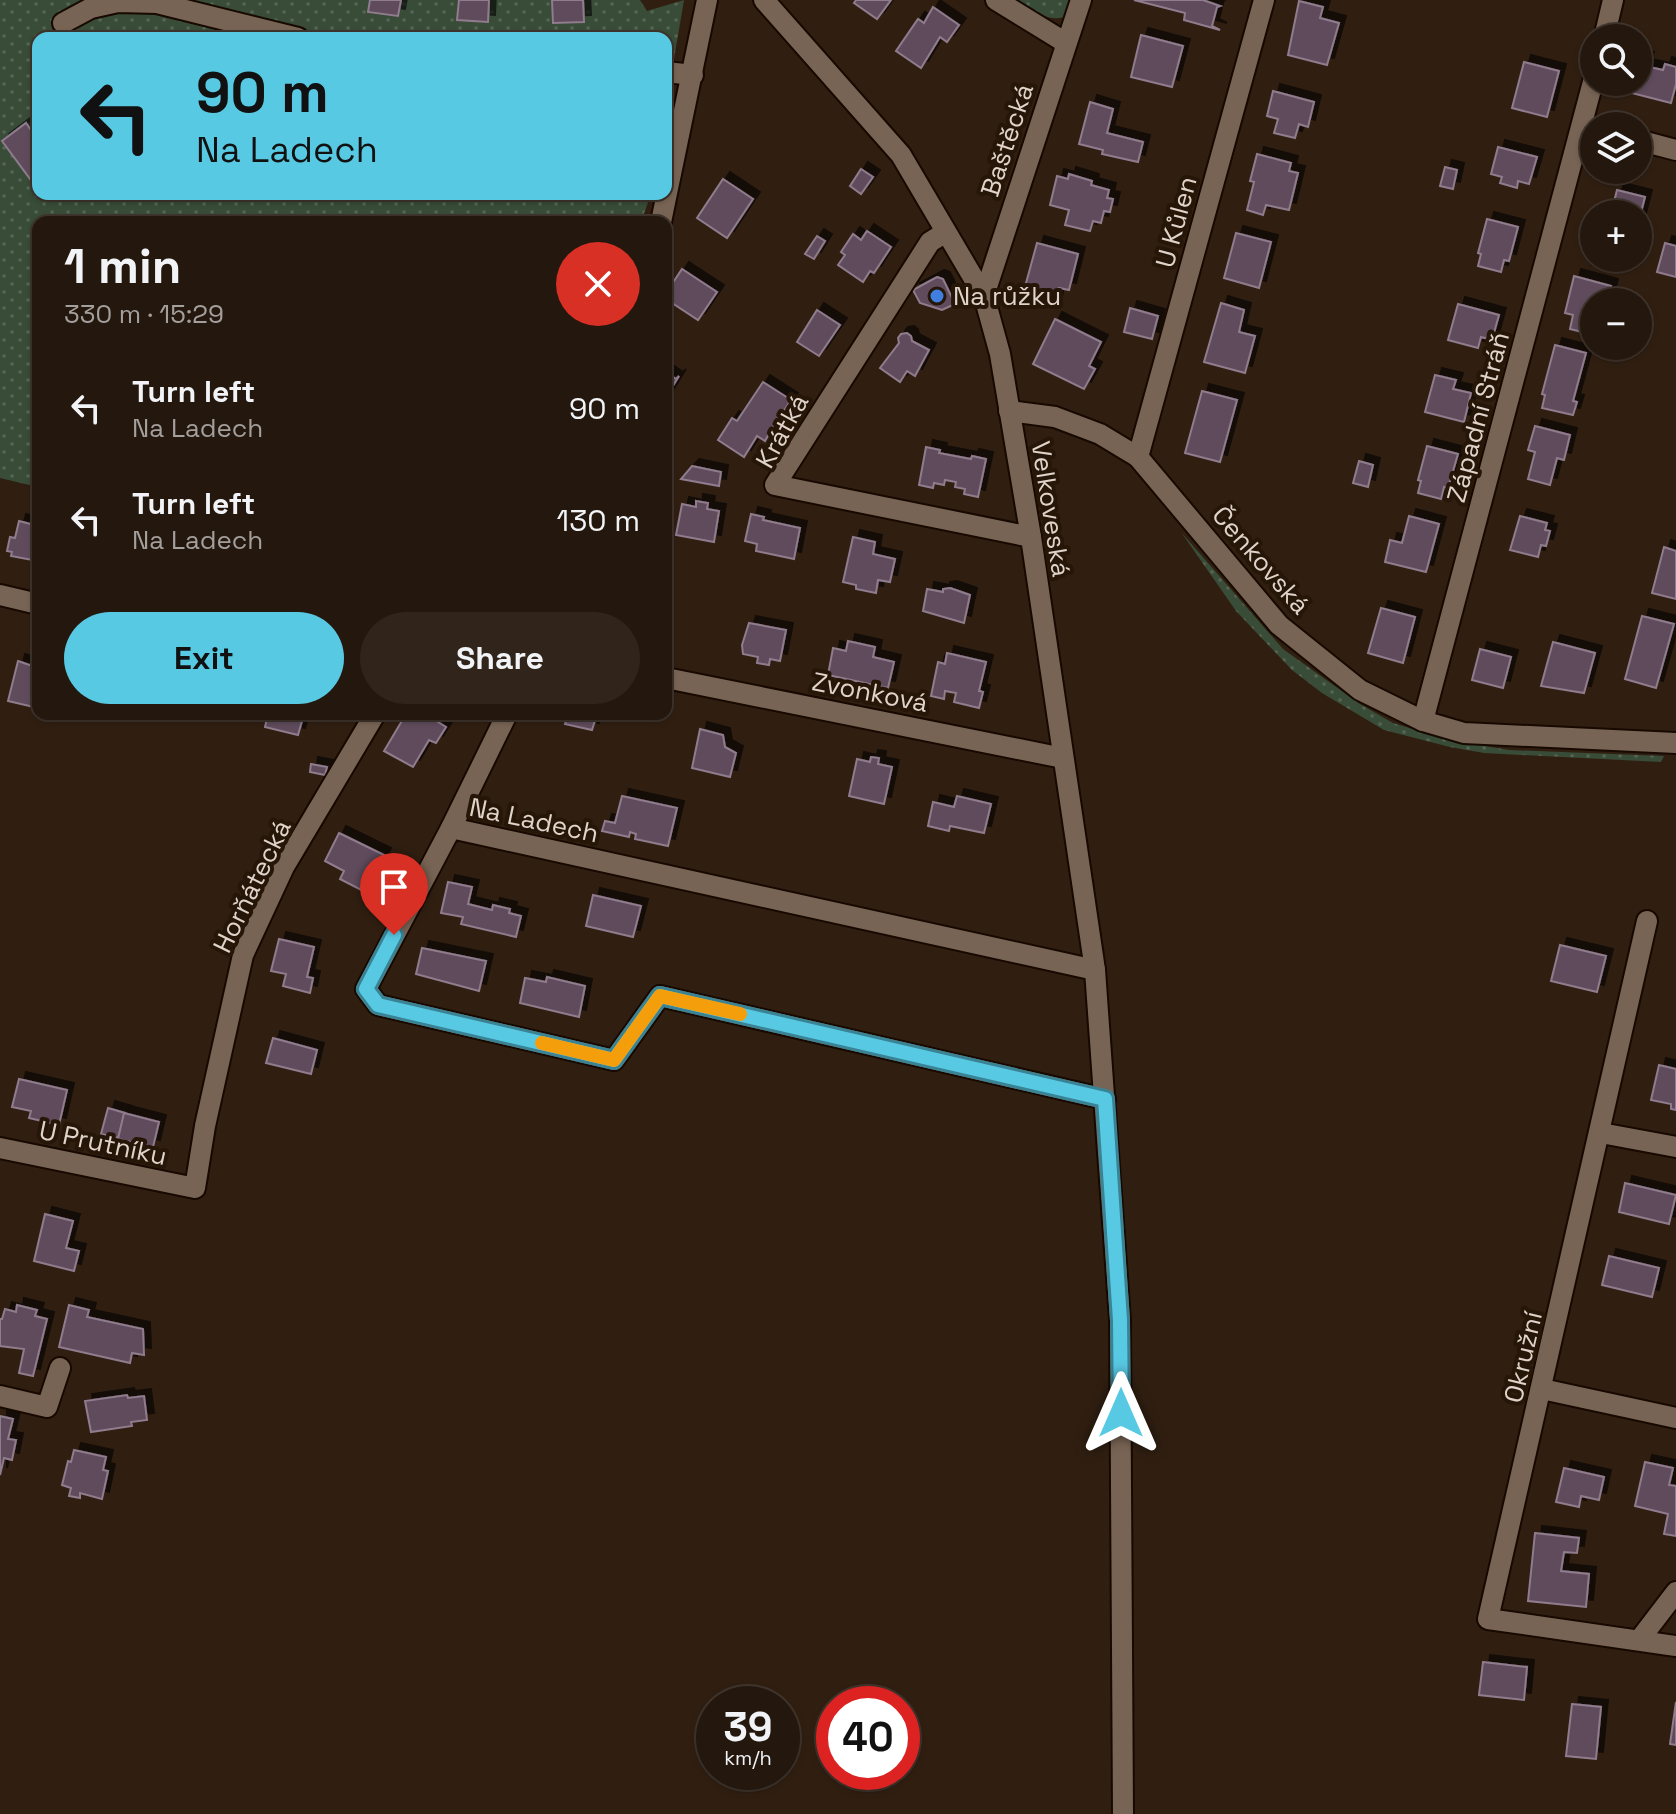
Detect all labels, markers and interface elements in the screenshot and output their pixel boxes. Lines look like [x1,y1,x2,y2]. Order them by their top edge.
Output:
map controls [1580,24,1652,360]
button: search [1580,24,1652,96]
text: 90 m [196,57,329,128]
icon: left [64,64,168,168]
street label: Baštěcká [973,79,1041,201]
button: layers [1580,112,1652,184]
text: Na Ladech [196,127,378,173]
street label: U Kůlen [1148,173,1204,271]
button: + [1580,200,1652,272]
text: 1 min [64,236,181,297]
button: close [556,242,640,326]
place label: Na růžku [953,279,1061,313]
marker: Na růžku [928,287,946,305]
button: − [1580,288,1652,360]
text: 330 m · 15:29 [64,297,224,331]
street label: Západní Stráň [1439,328,1517,506]
text: Turn left [132,372,255,411]
icon: left [64,386,108,430]
street label: Krátká [748,388,816,474]
text: 90 m [569,389,640,428]
text: Na Ladech [132,411,263,445]
street label: Velkoveská [1023,439,1079,579]
text: Turn left [132,484,255,523]
icon: left [64,498,108,542]
street label: Čenkovská [1205,499,1317,621]
text: 130 m [557,501,640,540]
text: Na Ladech [132,523,263,557]
button: Exit [64,612,344,704]
button: Share [360,612,640,704]
street label: Zvonková [809,664,931,720]
street label: Na Ladech [466,790,602,850]
street label: Horňátecká [205,814,299,958]
pin [360,853,428,935]
icon: arrive [372,865,416,909]
street label: U Prutníku [36,1113,170,1173]
street label: Okružní [1496,1307,1550,1406]
position arrow [1079,1371,1163,1455]
speed limit sign: 40 [816,1686,920,1790]
text: 39 [723,1702,773,1753]
text: km/h [724,1745,772,1771]

